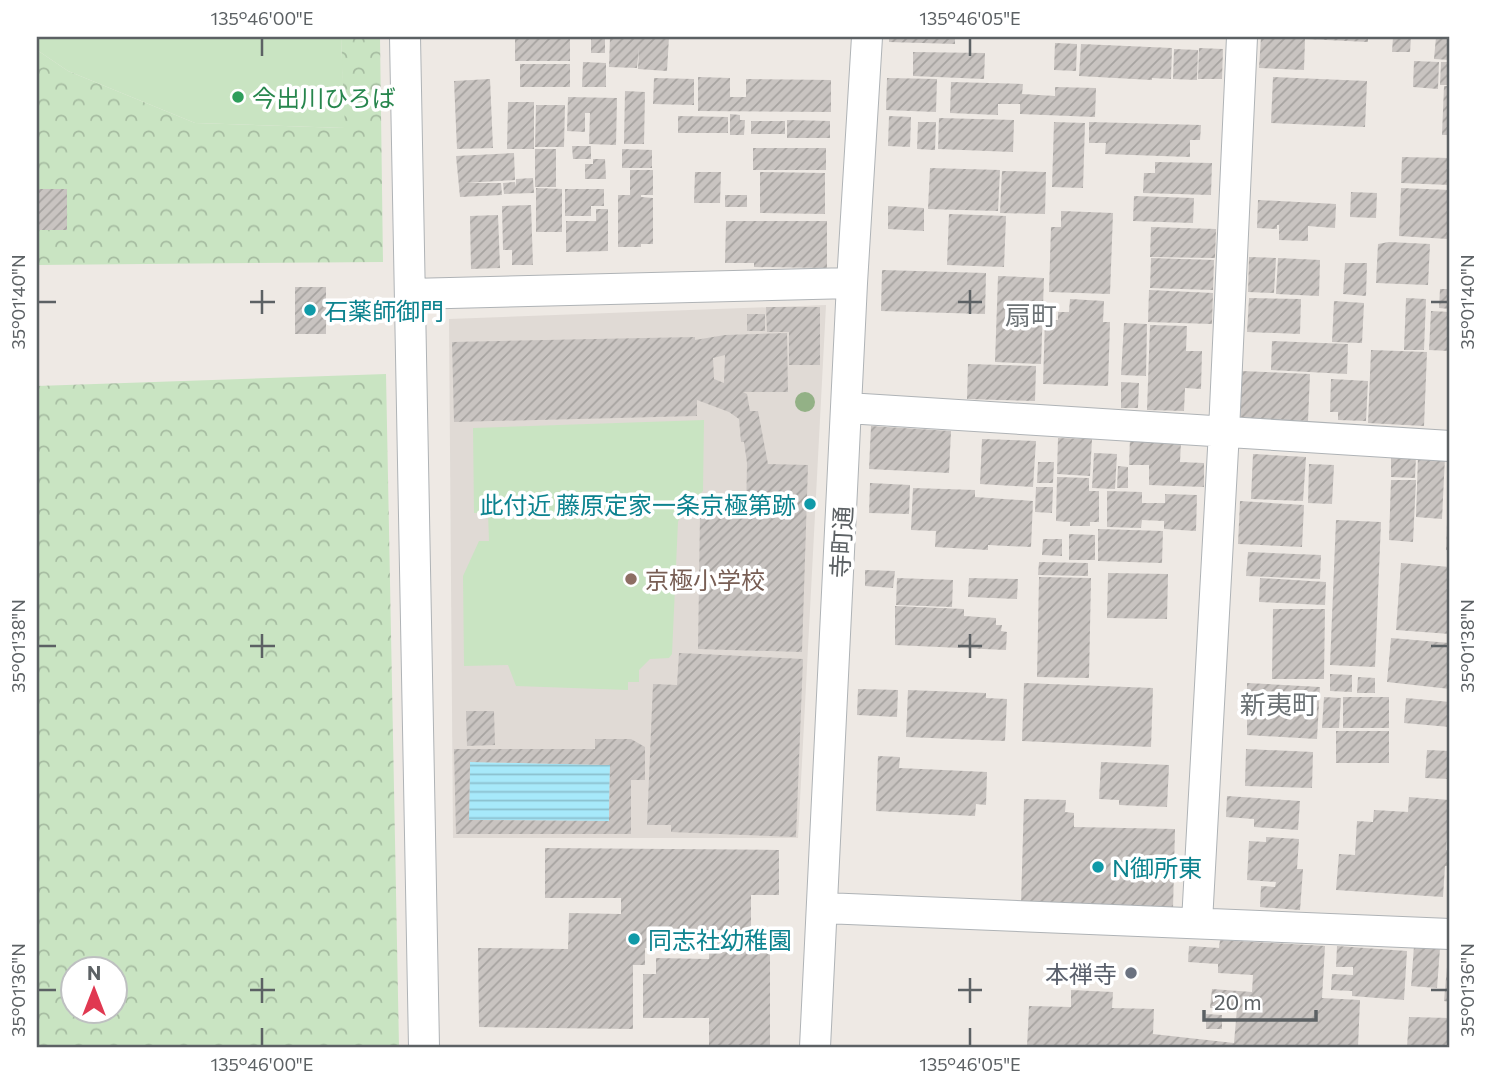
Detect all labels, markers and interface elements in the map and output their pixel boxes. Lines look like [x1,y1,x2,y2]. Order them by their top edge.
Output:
text: 135°46'00"E [210,7,314,29]
text: 135°46'05"E [919,7,1021,29]
place label: 今出川ひろば [252,83,396,112]
marker: 今出川ひろば [230,89,246,105]
text: 35°01'40"N [7,255,29,349]
text: 35°01'40"N [1456,255,1478,349]
place label: 石薬師御門 [324,296,444,325]
district label: 扇町 [1005,299,1057,330]
marker: 石薬師御門 [302,302,318,318]
place label: 此付近 藤原定家一条京極第跡 [479,490,796,519]
marker: 此付近 藤原定家一条京極第跡 [802,496,818,512]
street label: 寺町通 [825,505,857,579]
place label: 京極小学校 [645,565,765,594]
marker: 京極小学校 [623,571,639,587]
text: 35°01'38"N [7,599,29,693]
text: 35°01'38"N [1456,599,1478,693]
district label: 新夷町 [1240,688,1318,719]
place label: N御所東 [1112,853,1202,882]
marker: N御所東 [1090,859,1106,875]
place label: 同志社幼稚園 [648,925,792,954]
marker: 同志社幼稚園 [626,931,642,947]
text: 35°01'36"N [7,943,29,1037]
text: 35°01'36"N [1456,943,1478,1037]
north arrow [60,954,130,1024]
place label: 本禅寺 [1045,959,1117,988]
text: N [87,961,101,984]
marker: 本禅寺 [1123,965,1139,981]
scale bar [1204,979,1316,1023]
text: 20 m [1214,989,1262,1014]
text: 135°46'00"E [210,1053,314,1075]
text: 135°46'05"E [919,1053,1021,1075]

